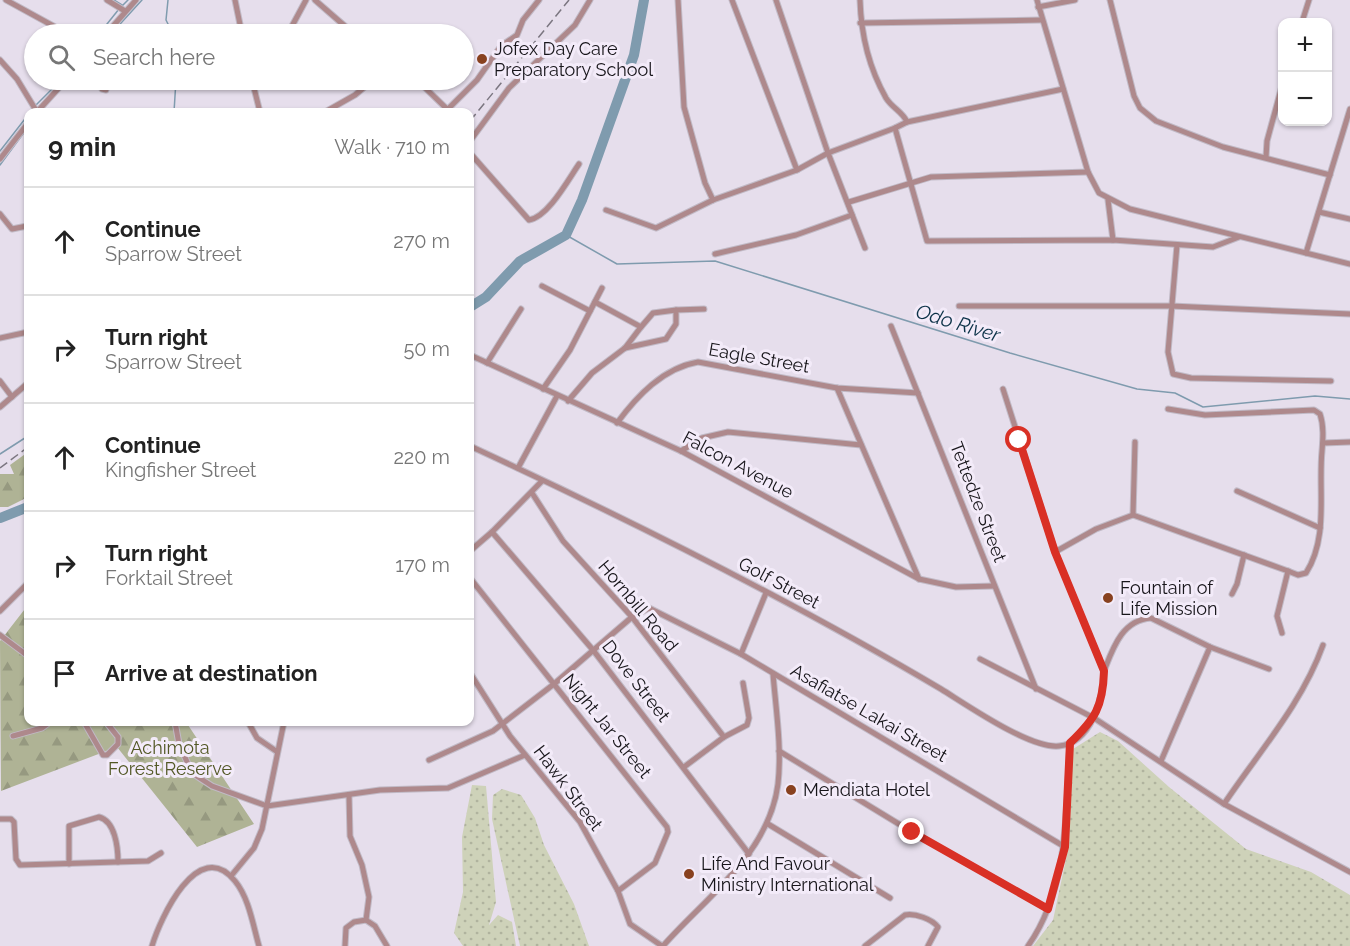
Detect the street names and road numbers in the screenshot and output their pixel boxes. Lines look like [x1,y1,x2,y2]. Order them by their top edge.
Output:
street label: Eagle Street [707,338,811,377]
street label: Falcon Avenue [679,427,798,503]
street label: Tettedze Street [946,439,1011,565]
street label: Golf Street [735,553,823,613]
street label: Hornbill Road [594,556,683,656]
street label: Dove Street [598,636,675,726]
street label: Asafiatse Lakai Street [787,659,951,766]
street label: Night Jar Street [559,669,656,782]
street label: Hawk Street [530,741,607,835]

